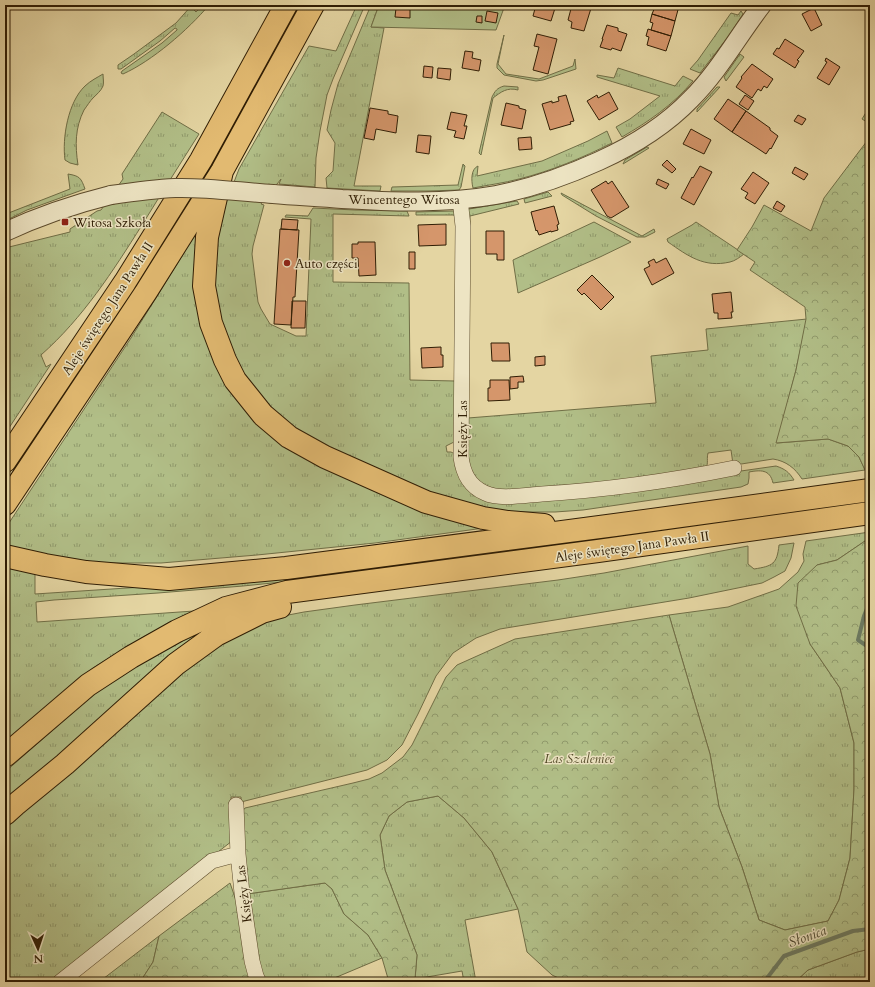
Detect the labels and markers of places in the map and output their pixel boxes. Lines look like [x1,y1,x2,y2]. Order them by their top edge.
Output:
place label: Witosa Szkoła [72,214,152,232]
marker: Witosa Szkoła [60,217,70,227]
place label: Auto części [295,255,358,273]
marker: Auto części [282,258,292,268]

